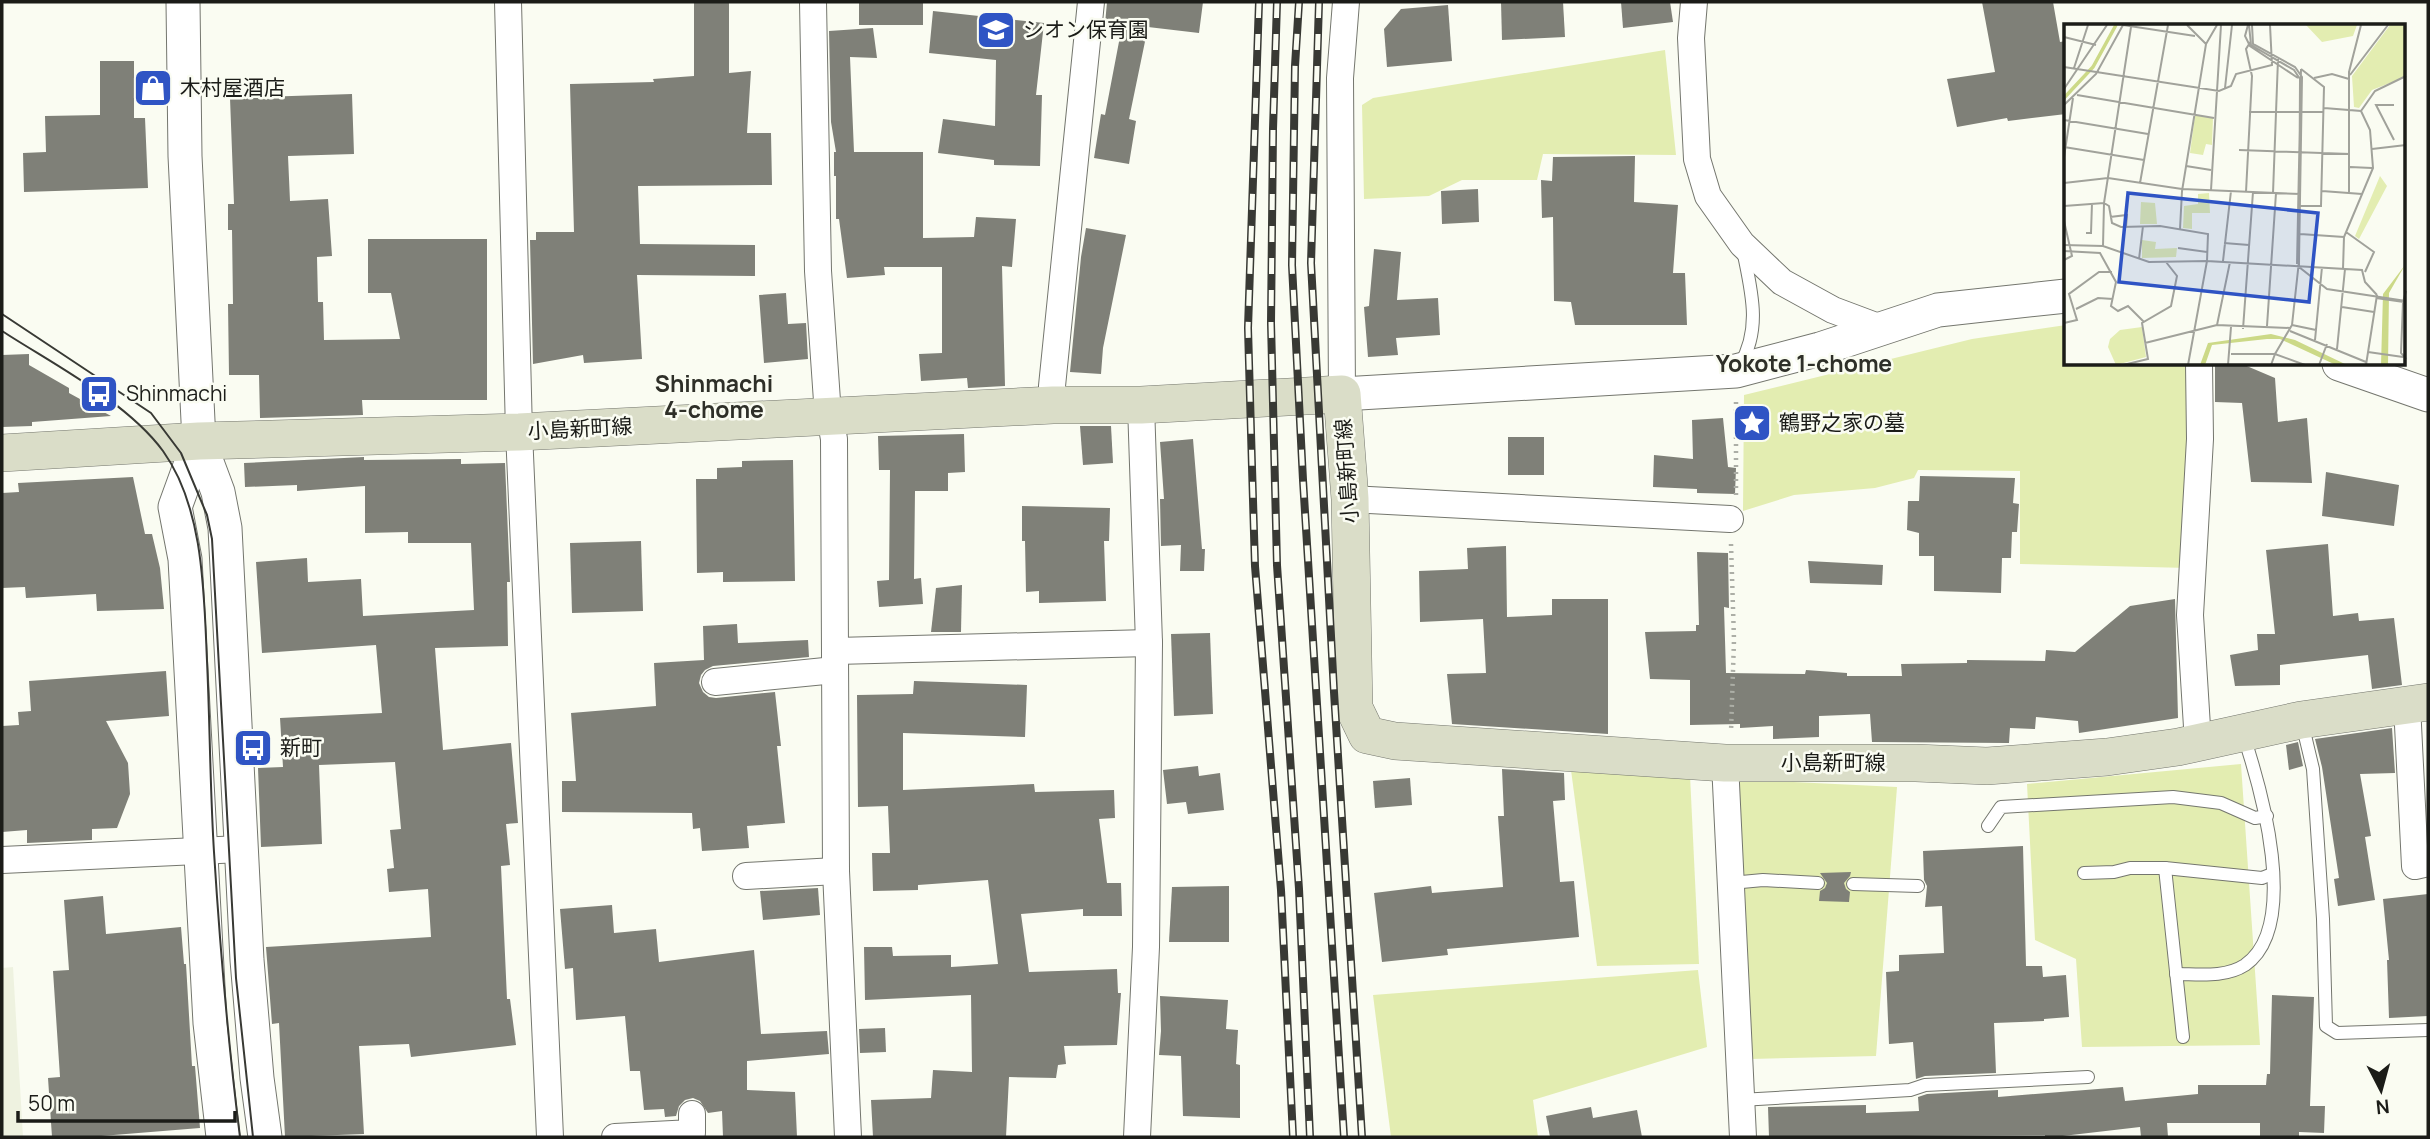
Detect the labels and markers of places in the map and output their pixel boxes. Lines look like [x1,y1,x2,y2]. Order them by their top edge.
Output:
school or university icon: シオン保育園 [975,9,1017,51]
place label: シオン保育園 [1023,15,1149,43]
shop icon: 木村屋酒店 [132,67,174,109]
place label: 木村屋酒店 [180,73,285,101]
bus stop icon: Shinmachi [78,373,120,415]
place label: Shinmachi [126,379,227,407]
place icon: 鶴野之家の墓 [1731,402,1773,444]
place label: 鶴野之家の墓 [1779,408,1905,436]
bus stop icon: 新町 [232,727,274,769]
place label: 新町 [280,733,322,761]

